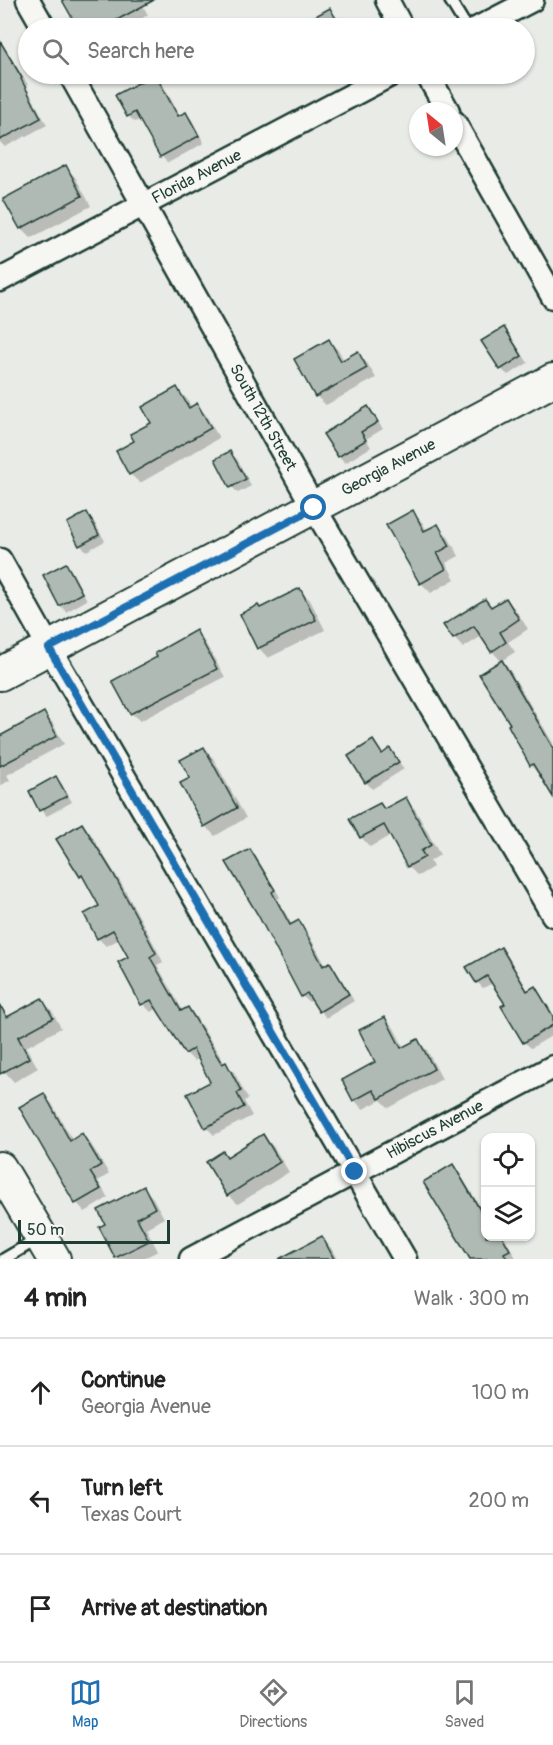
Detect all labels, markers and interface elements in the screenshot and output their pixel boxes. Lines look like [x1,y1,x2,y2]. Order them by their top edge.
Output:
search box [18,18,535,84]
icon: search [39,35,72,68]
text: Search here [87,37,194,65]
north arrow [409,102,463,156]
street label: Florida Avenue [148,145,245,209]
street label: South 12th Street [225,360,301,475]
street label: Georgia Avenue [338,434,439,501]
route start [300,494,326,520]
street label: Hibiscus Avenue [383,1096,487,1164]
map controls [481,1133,535,1241]
button: locate [481,1133,535,1187]
route end [341,1158,367,1184]
button: layers [481,1187,535,1241]
scale bar [18,1217,170,1244]
text: 50 m [27,1220,64,1240]
text: 4 min [24,1282,87,1314]
text: Walk · 300 m [414,1286,529,1311]
text: Continue [81,1366,165,1394]
icon: ahead [24,1376,57,1409]
text: 100 m [472,1380,529,1405]
text: Georgia Avenue [81,1394,211,1419]
text: Turn left [81,1474,163,1502]
icon: left [24,1484,57,1517]
text: 200 m [468,1488,529,1513]
text: Texas Court [81,1502,182,1527]
icon: arrive [24,1592,57,1625]
text: Arrive at destination [81,1594,267,1622]
tab: Map [69,1676,102,1732]
tab: Directions [239,1676,307,1732]
tab: Saved [445,1676,484,1732]

